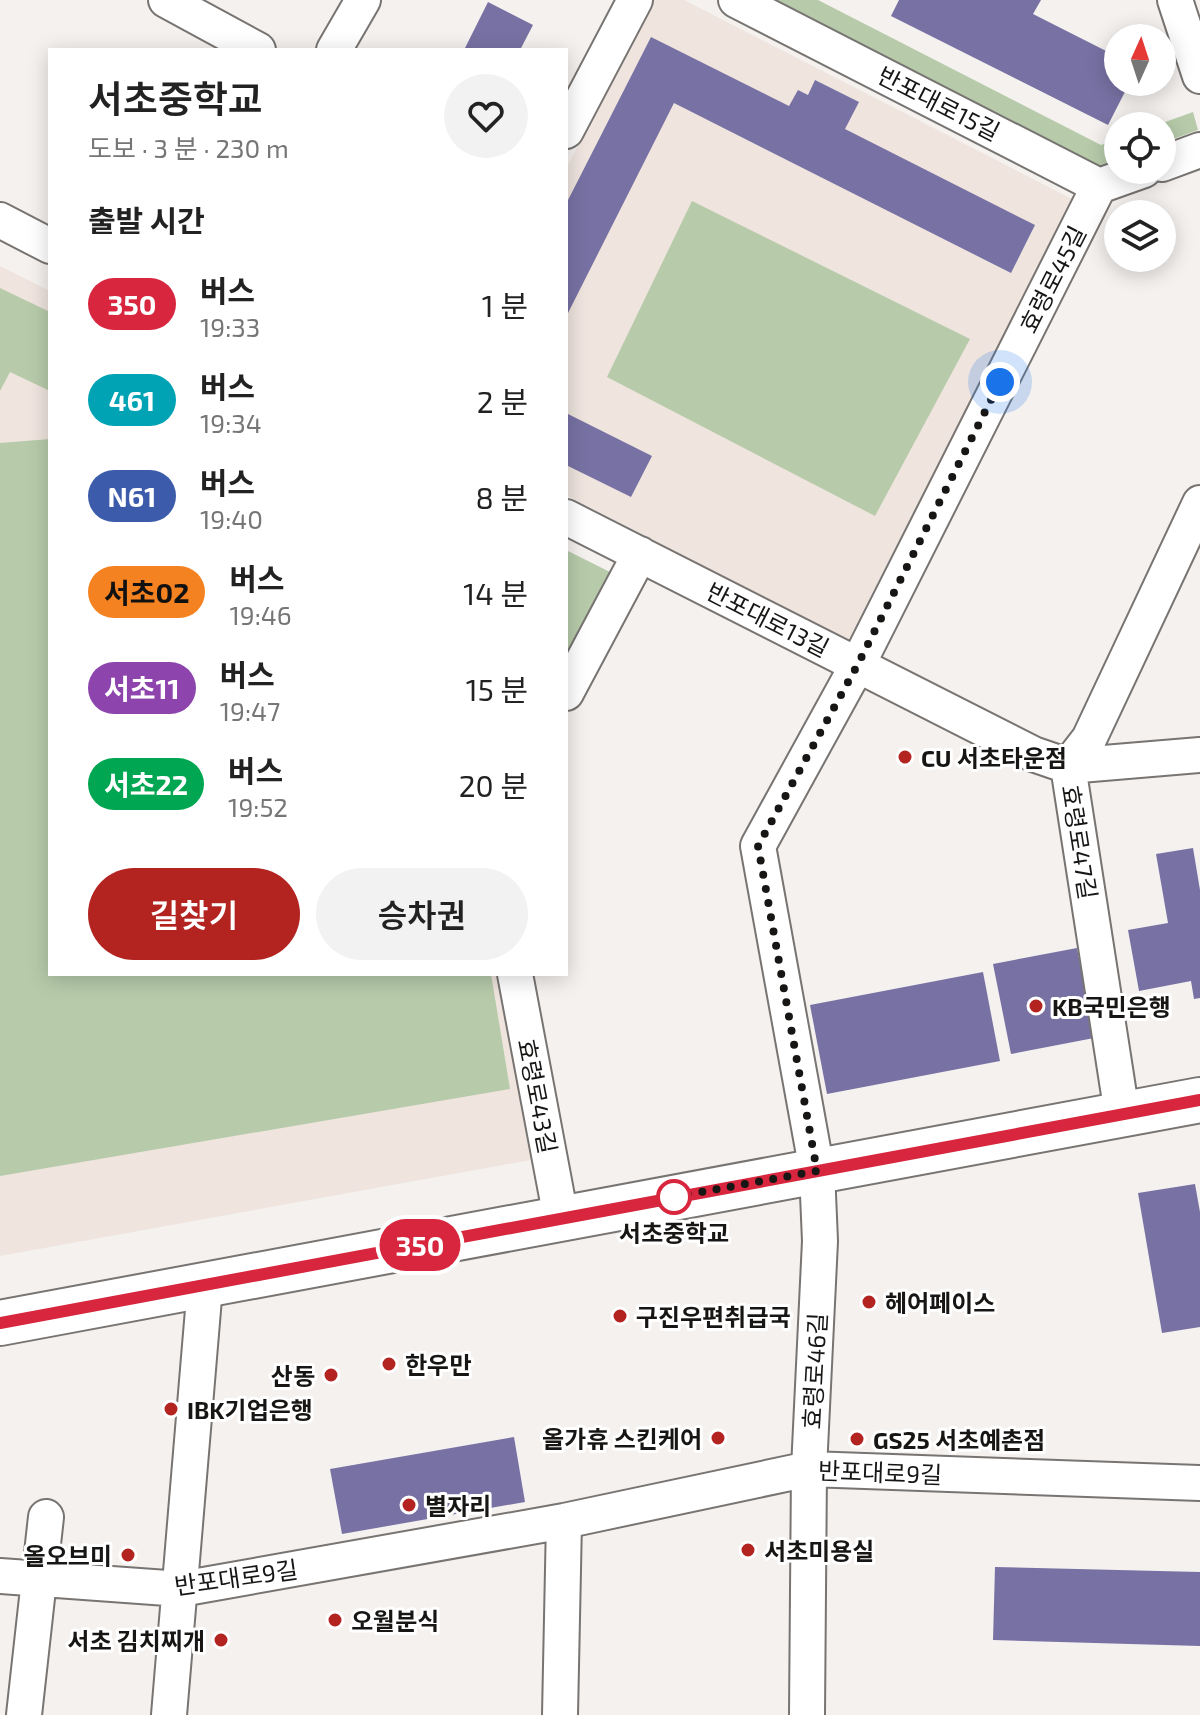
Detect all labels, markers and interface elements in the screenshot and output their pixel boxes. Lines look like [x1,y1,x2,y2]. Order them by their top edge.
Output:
north arrow [1104,24,1176,96]
map controls [1104,24,1176,272]
street label: 반포대로15길 [873,60,1005,146]
button: heart [444,74,528,158]
text: 서초중학교 [88,75,263,121]
button: locate [1104,112,1176,184]
text: 도보 · 3 분 · 230 m [88,132,289,163]
button: layers [1104,200,1176,272]
text: 출발 시간 [88,202,205,238]
street label: 효령로45길 [1013,221,1091,337]
text: 버스 [200,272,255,308]
text: 350 [107,287,157,321]
text: 1 분 [482,287,528,323]
text: 19:33 [200,311,260,342]
your location [980,362,1020,402]
text: 버스 [200,368,255,404]
text: 461 [109,383,155,417]
text: 2 분 [477,383,528,419]
text: 19:34 [200,407,262,438]
text: 버스 [200,464,255,500]
text: N61 [108,479,156,513]
text: 8 분 [476,479,528,515]
text: 19:40 [200,503,263,534]
text: 버스 [229,560,285,596]
text: 서초02 [104,575,189,609]
text: 14 분 [463,575,528,611]
street label: 반포대로13길 [702,576,834,662]
text: 19:46 [229,599,292,630]
text: 버스 [220,656,275,692]
text: 서초11 [104,671,180,705]
text: 15 분 [466,671,528,707]
text: 19:47 [220,695,280,726]
place label: CU 서초타운점 [921,743,1067,772]
marker: CU 서초타운점 [896,748,914,766]
text: 버스 [228,752,283,788]
text: 서초22 [104,767,188,801]
text: 20 분 [459,767,528,803]
street label: 효령로47길 [1057,783,1103,901]
text: 19:52 [228,791,288,822]
button: 길찾기 [88,868,300,960]
button: 승차권 [316,868,528,960]
place label: KB국민은행 [1052,992,1171,1021]
marker: KB국민은행 [1027,997,1045,1015]
street label: 효령로43길 [513,1036,563,1156]
marker: 서초중학교 [657,1180,691,1214]
place label: 서초중학교 [619,1218,729,1247]
line badge: 350 [374,1219,466,1271]
text: 350 [395,1228,445,1262]
place label: 헤어페이스 [885,1288,995,1317]
marker: 헤어페이스 [860,1293,878,1311]
place label: 구진우편취급국 [636,1302,791,1331]
marker: 구진우편취급국 [611,1307,629,1325]
street label: 효령로46길 [796,1312,832,1430]
place label: 한우만 [405,1350,471,1379]
marker: 한우만 [380,1355,398,1373]
place label: 산동 [271,1361,315,1390]
marker: 산동 [322,1366,340,1384]
place label: IBK기업은행 [187,1395,313,1424]
marker: IBK기업은행 [162,1400,180,1418]
place label: 올가휴 스킨케어 [542,1424,702,1453]
place label: GS25 서초예촌점 [873,1425,1045,1454]
marker: 올가휴 스킨케어 [709,1429,727,1447]
marker: GS25 서초예촌점 [848,1430,866,1448]
street label: 반포대로9길 [817,1455,943,1489]
place label: 별자리 [425,1491,491,1520]
marker: 별자리 [400,1496,418,1514]
place label: 서초미용실 [764,1536,874,1565]
place label: 올오브미 [24,1541,112,1570]
marker: 서초미용실 [739,1541,757,1559]
marker: 올오브미 [119,1546,137,1564]
street label: 반포대로9길 [173,1554,299,1600]
place label: 오월분식 [351,1606,439,1635]
marker: 오월분식 [326,1611,344,1629]
place label: 서초 김치찌개 [67,1626,205,1655]
marker: 서초 김치찌개 [212,1631,230,1649]

